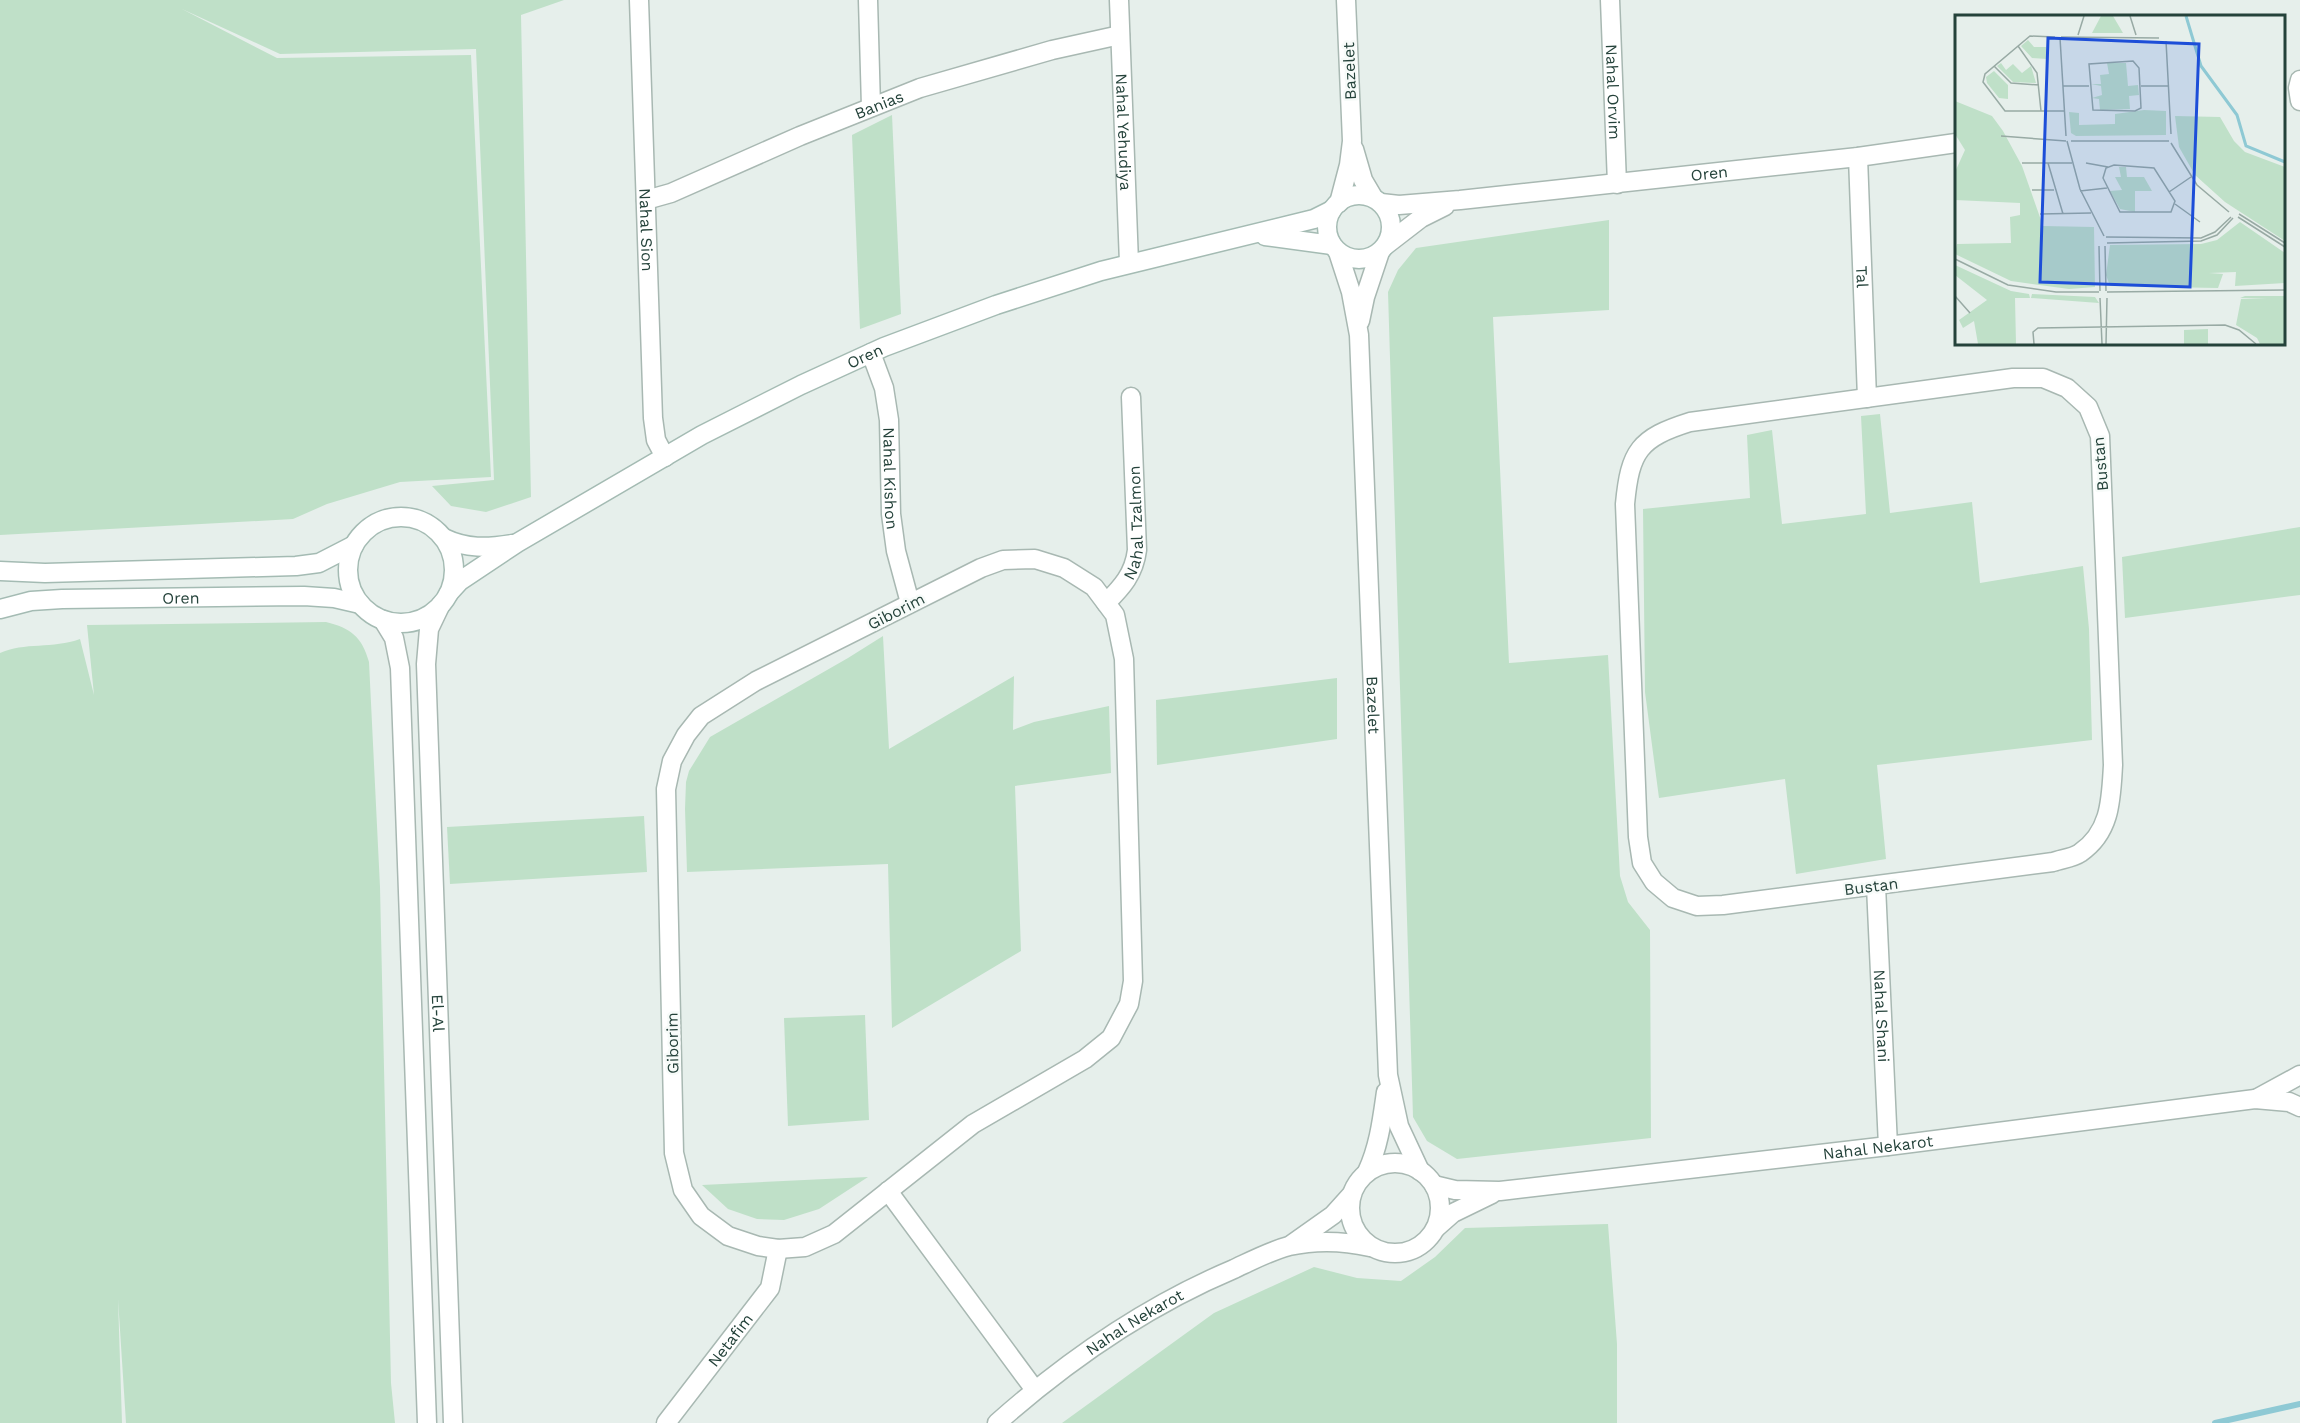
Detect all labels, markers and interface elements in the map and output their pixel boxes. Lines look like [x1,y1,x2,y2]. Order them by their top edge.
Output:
inset map [1955,15,2285,345]
street label: Bazelet [1339,42,1360,100]
street label: Nahal Orvim [1602,44,1624,140]
street label: Nahal Yehudiya [1112,73,1135,191]
street label: Banias [852,87,906,123]
street label: Oren [1690,162,1729,185]
street label: Nahal Sion [635,188,657,272]
street label: Tal [1852,266,1872,288]
street label: Oren [844,340,886,373]
street label: Nahal Kishon [879,427,902,531]
street label: Bustan [2089,436,2112,492]
street label: Nahal Tzalmon [1119,465,1147,583]
street label: Oren [162,588,200,608]
street label: Giborim [865,589,928,634]
street label: Bazelet [1362,676,1384,734]
street label: Bustan [1843,874,1899,899]
street label: Nahal Shani [1870,969,1893,1063]
street label: El-Al [428,994,448,1032]
street label: Giborim [662,1012,683,1074]
street label: Nahal Nekarot [1822,1131,1934,1163]
street label: Nahal Nekarot [1082,1285,1187,1359]
street label: Netafim [704,1310,757,1371]

